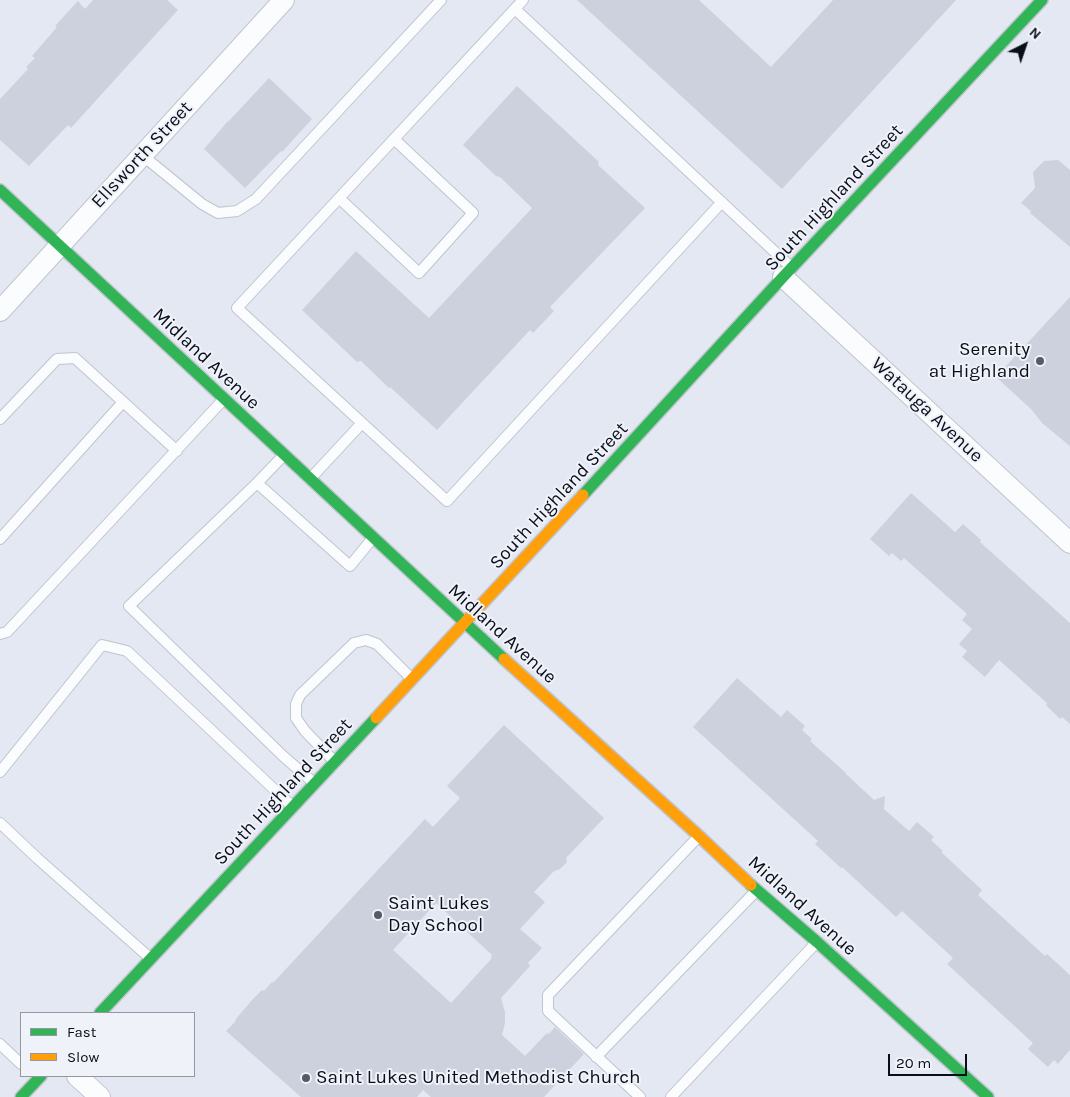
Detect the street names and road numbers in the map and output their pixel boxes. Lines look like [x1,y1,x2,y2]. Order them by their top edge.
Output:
street label: Ellsworth Street [87,97,197,213]
street label: South Highland Street [760,120,908,276]
street label: Midland Avenue [148,303,264,415]
street label: Watauga Avenue [867,353,987,467]
street label: South Highland Street [485,418,633,574]
street label: Midland Avenue [443,579,561,689]
street label: South Highland Street [209,714,357,870]
street label: Midland Avenue [743,851,861,961]

